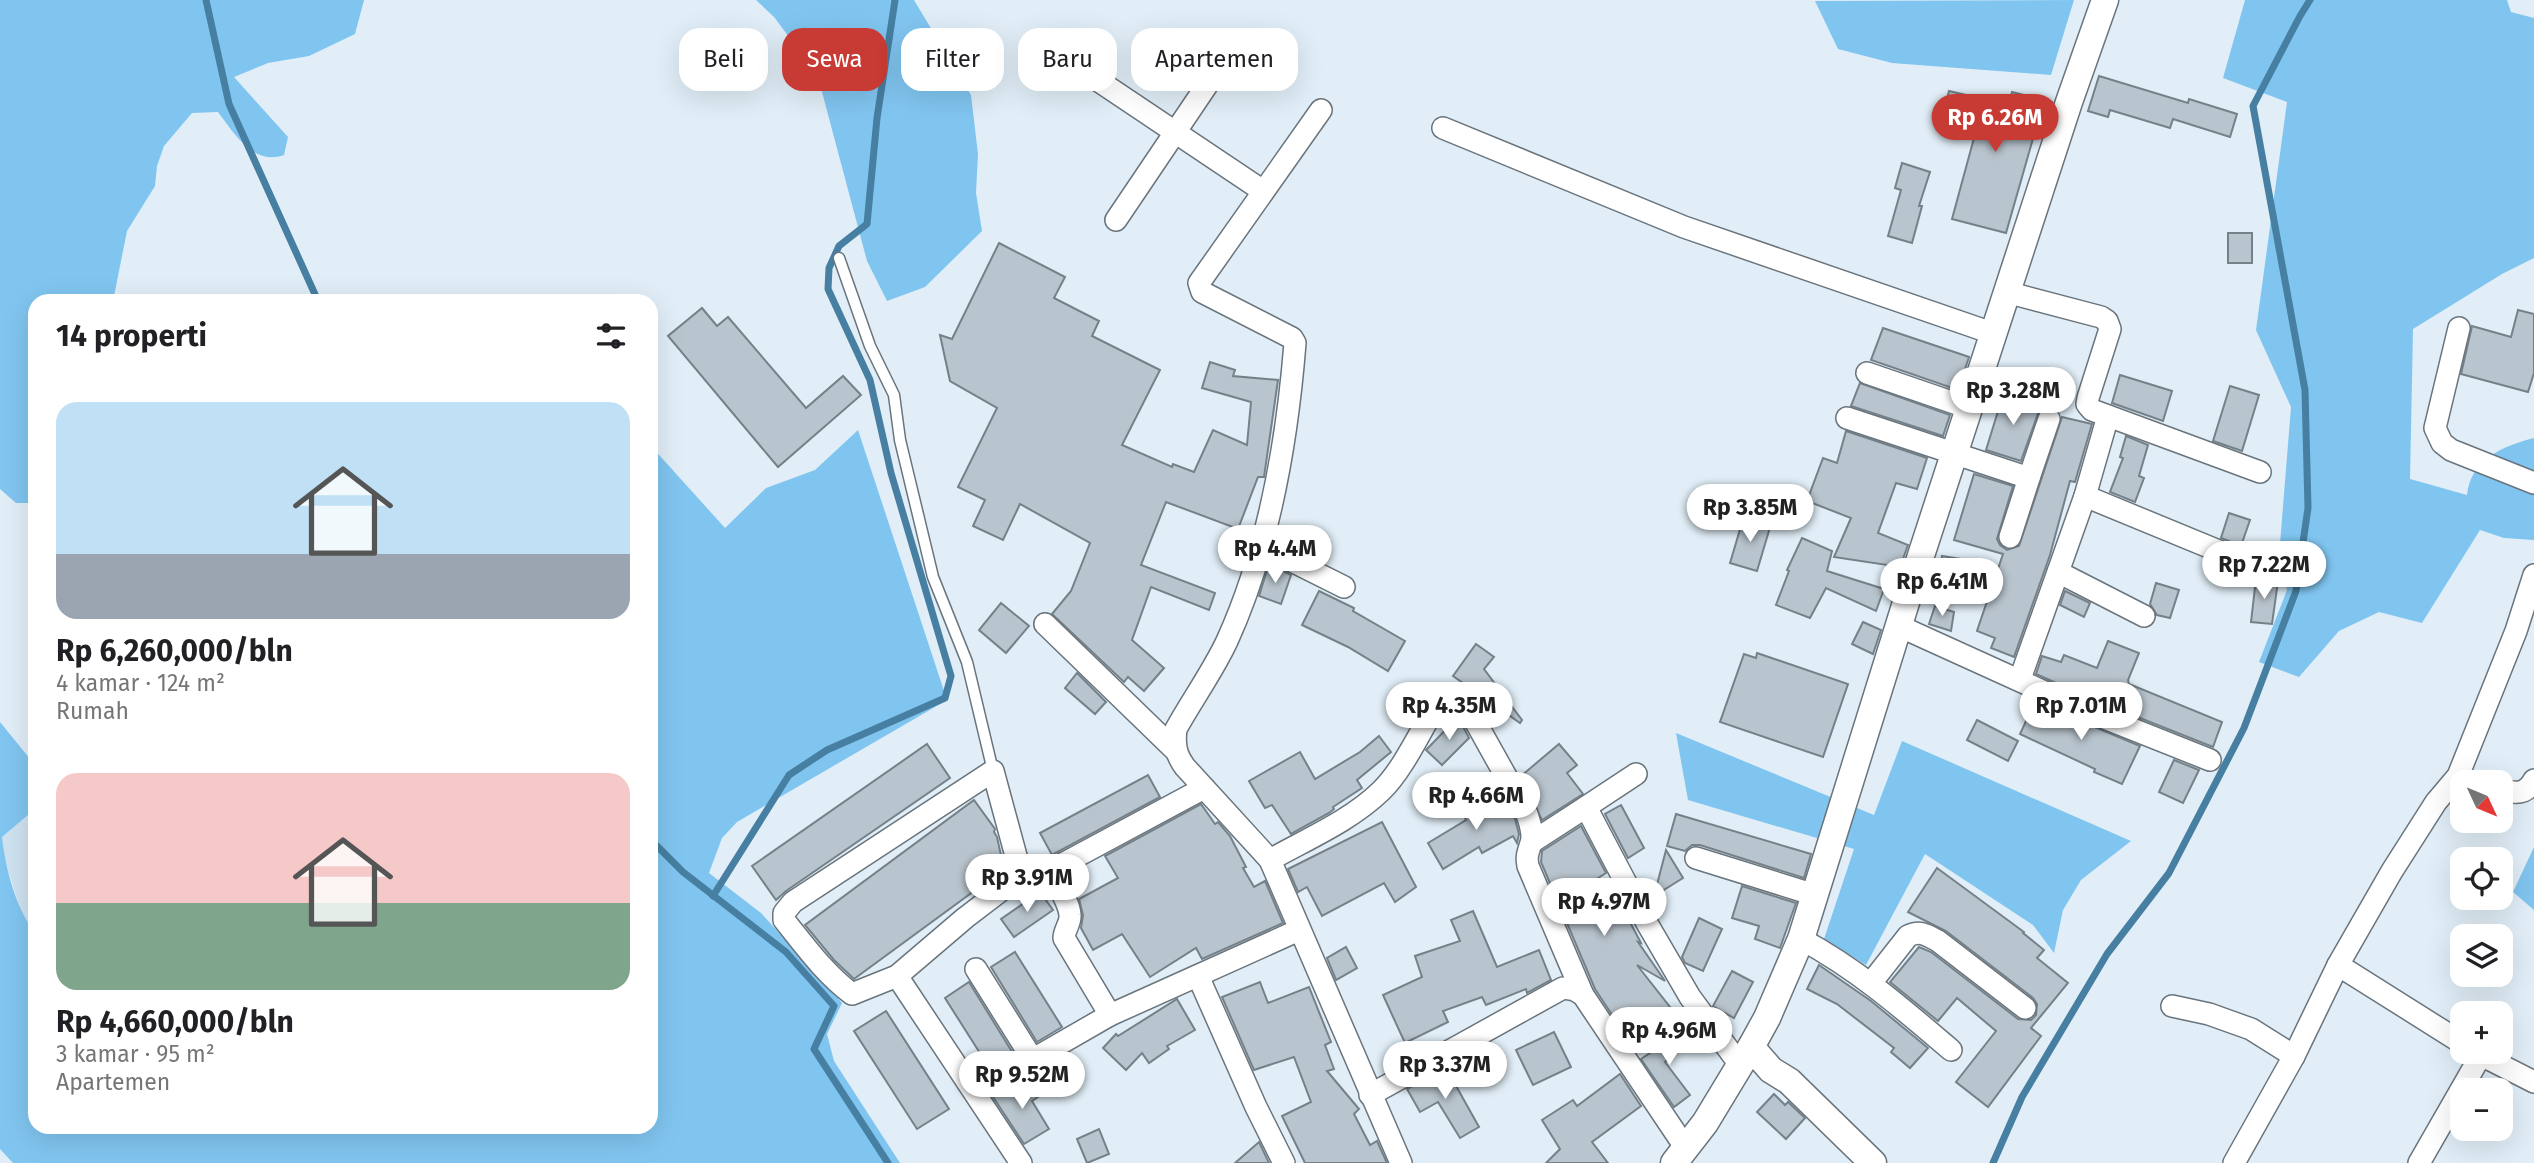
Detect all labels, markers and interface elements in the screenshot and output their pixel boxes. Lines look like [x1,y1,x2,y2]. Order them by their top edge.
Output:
chip: Beli [679,28,768,91]
chip: Sewa [782,28,887,91]
chip: Filter [901,28,1004,91]
chip: Baru [1018,28,1117,91]
chip: Apartemen [1131,28,1298,91]
pin: Rp 6.26M [1923,94,2067,154]
text: Rp 6.26M [1948,103,2042,131]
icon: filters [592,317,630,355]
text: 14 properti [56,318,207,354]
pin: Rp 3.28M [1941,368,2085,427]
text: Rp 3.28M [1966,376,2060,404]
icon: home [280,448,406,574]
pin: Rp 3.85M [1678,484,1822,544]
text: Rp 3.85M [1703,493,1797,521]
pin: Rp 4.4M [1210,526,1340,585]
text: Rp 4.4M [1234,534,1316,562]
pin: Rp 7.22M [2192,542,2336,601]
text: Rp 7.22M [2218,550,2310,578]
pin: Rp 6.41M [1870,558,2014,618]
text: Rp 6.41M [1896,567,1988,595]
text: Rp 6,260,000/bln [56,633,293,669]
text: 4 kamar · 124 m² [56,669,225,697]
pin: Rp 4.35M [1377,682,1521,742]
pin: Rp 7.01M [2009,682,2153,742]
text: Rp 4.35M [1402,691,1496,719]
text: Rp 7.01M [2035,691,2127,719]
text: Rumah [56,697,129,725]
north arrow [2450,770,2513,833]
map controls [2450,770,2513,1141]
pin: Rp 4.66M [1404,772,1548,832]
text: Rp 4.66M [1428,781,1524,809]
icon: home [280,819,406,945]
button: locate [2450,847,2513,910]
pin: Rp 3.91M [955,855,1099,914]
text: Rp 3.91M [981,863,1073,891]
pin: Rp 4.97M [1532,878,1676,938]
text: Rp 4.97M [1558,887,1650,915]
button: layers [2450,924,2513,987]
button: + [2450,1001,2513,1064]
text: Rp 4,660,000/bln [56,1004,294,1040]
pin: Rp 4.96M [1597,1007,1741,1067]
text: Rp 4.96M [1621,1016,1717,1044]
text: 3 kamar · 95 m² [56,1040,215,1068]
pin: Rp 3.37M [1373,1042,1517,1101]
text: Rp 3.37M [1399,1050,1491,1078]
pin: Rp 9.52M [950,1052,1094,1111]
text: Rp 9.52M [975,1060,1069,1088]
text: Apartemen [56,1068,170,1096]
button: − [2450,1078,2513,1141]

